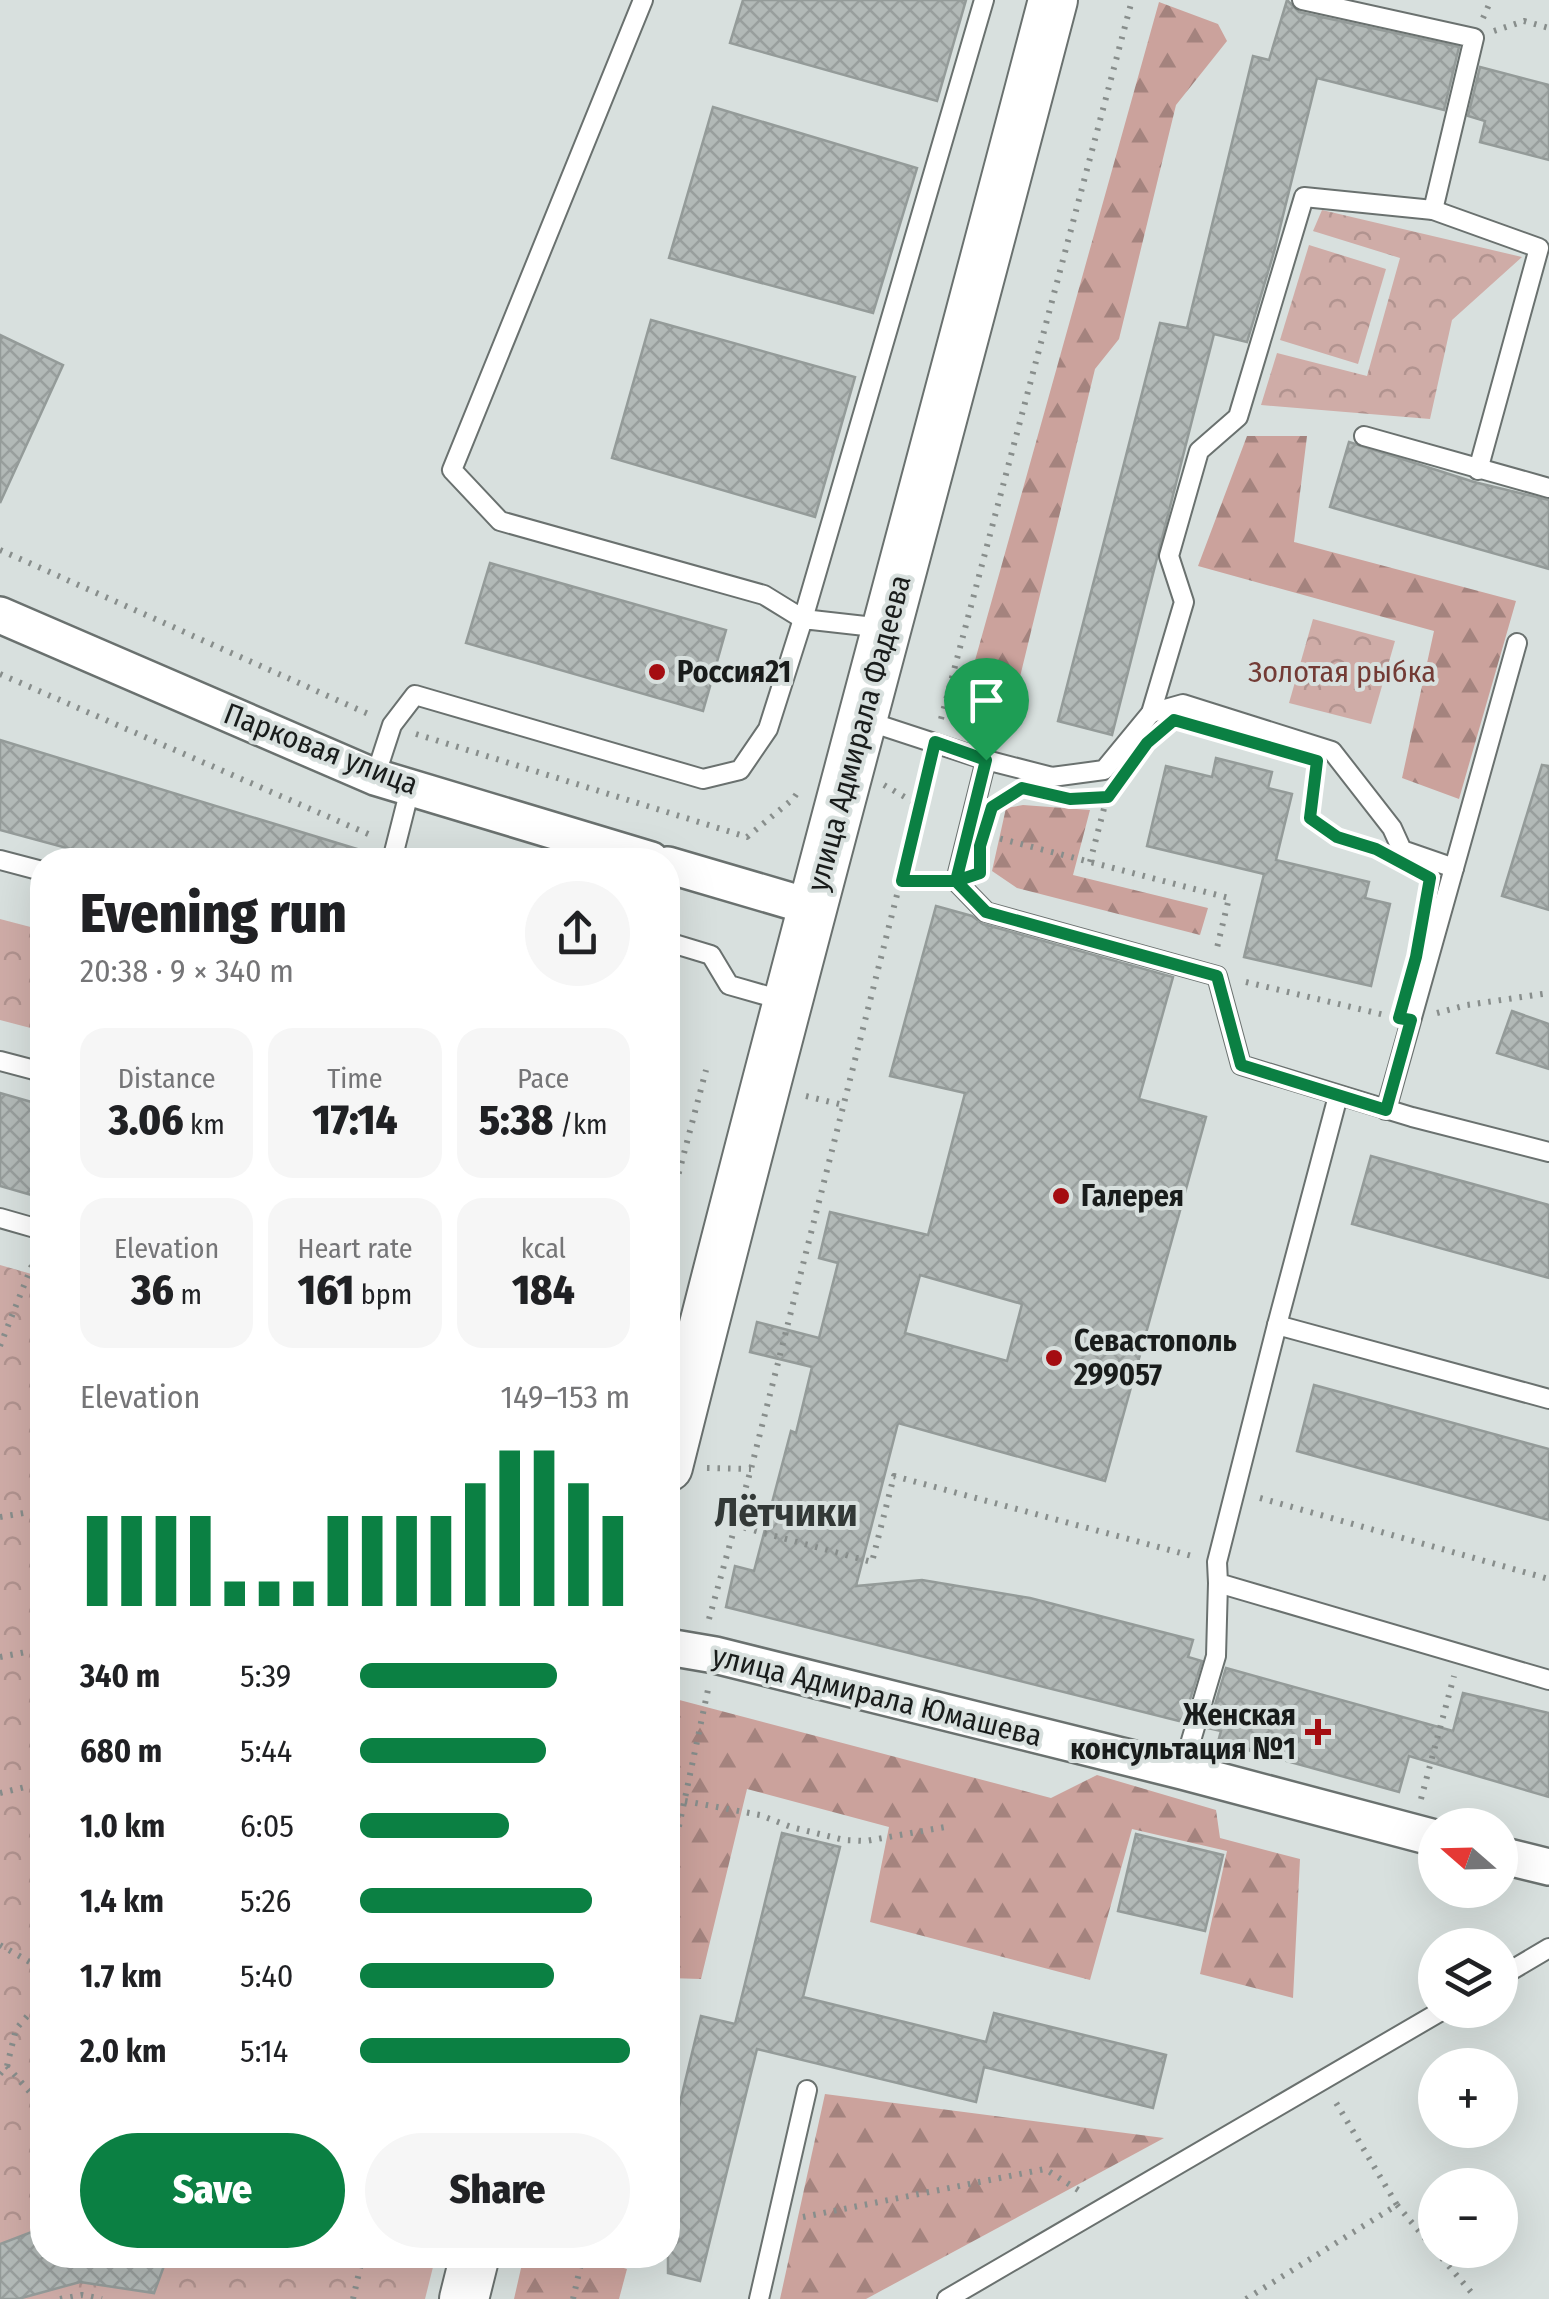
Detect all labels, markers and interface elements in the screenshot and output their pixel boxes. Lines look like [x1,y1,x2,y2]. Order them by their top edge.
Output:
street label: улица Адмирала Фадеева [799,571,919,895]
place label: Россия21 [677,654,791,690]
park label: Золотая рыбка [1248,654,1436,690]
pin [944,658,1029,761]
marker: Россия21 [646,661,668,683]
icon: arrive [959,673,1014,728]
street label: Парковая улица [219,695,423,803]
text: Evening run [80,881,347,947]
button: share [525,881,630,986]
text: 20:38 · 9 × 340 m [80,952,294,990]
text: Distance [118,1062,216,1095]
text: Time [327,1062,383,1095]
text: Pace [517,1062,569,1095]
text: 3.06 [109,1095,184,1145]
text: 17:14 [313,1095,397,1145]
text: 5:38 [479,1095,553,1145]
text: km [184,1108,225,1141]
text: /km [553,1108,608,1141]
place label: Галерея [1081,1178,1184,1214]
marker: Галерея [1050,1185,1072,1207]
text: Elevation [114,1232,219,1265]
text: Heart rate [298,1232,412,1265]
text: kcal [521,1232,566,1265]
text: 36 [131,1265,174,1315]
text: 161 [298,1265,354,1315]
text: 184 [512,1265,575,1315]
text: m [174,1278,202,1311]
text: bpm [354,1278,412,1311]
place label: Севастополь 299057 [1073,1323,1237,1393]
marker: Севастополь 299057 [1043,1347,1065,1369]
text: Elevation [80,1378,200,1416]
text: 149–153 m [501,1378,630,1416]
district label: Лётчики [714,1489,858,1537]
street label: улица Адмирала Юмашева [709,1638,1045,1754]
text: 340 m [80,1657,160,1695]
text: 5:39 [240,1657,291,1695]
place label: Женская консультация №1 [1070,1697,1296,1767]
marker: Женская консультация №1 [1305,1719,1331,1745]
text: 680 m [80,1732,162,1770]
text: 5:44 [240,1732,292,1770]
text: 1.0 km [80,1807,165,1845]
text: 6:05 [240,1807,294,1845]
north arrow [1418,1808,1518,1908]
map controls [1418,1808,1518,2268]
text: 1.4 km [80,1882,164,1920]
text: 5:26 [240,1882,291,1920]
button: layers [1418,1928,1518,2028]
text: 1.7 km [80,1957,162,1995]
text: 5:40 [240,1957,293,1995]
text: 2.0 km [80,2032,167,2070]
text: 5:14 [240,2032,288,2070]
button: + [1418,2048,1518,2148]
button: Save [80,2133,345,2248]
button: Share [365,2133,630,2248]
button: − [1418,2168,1518,2268]

